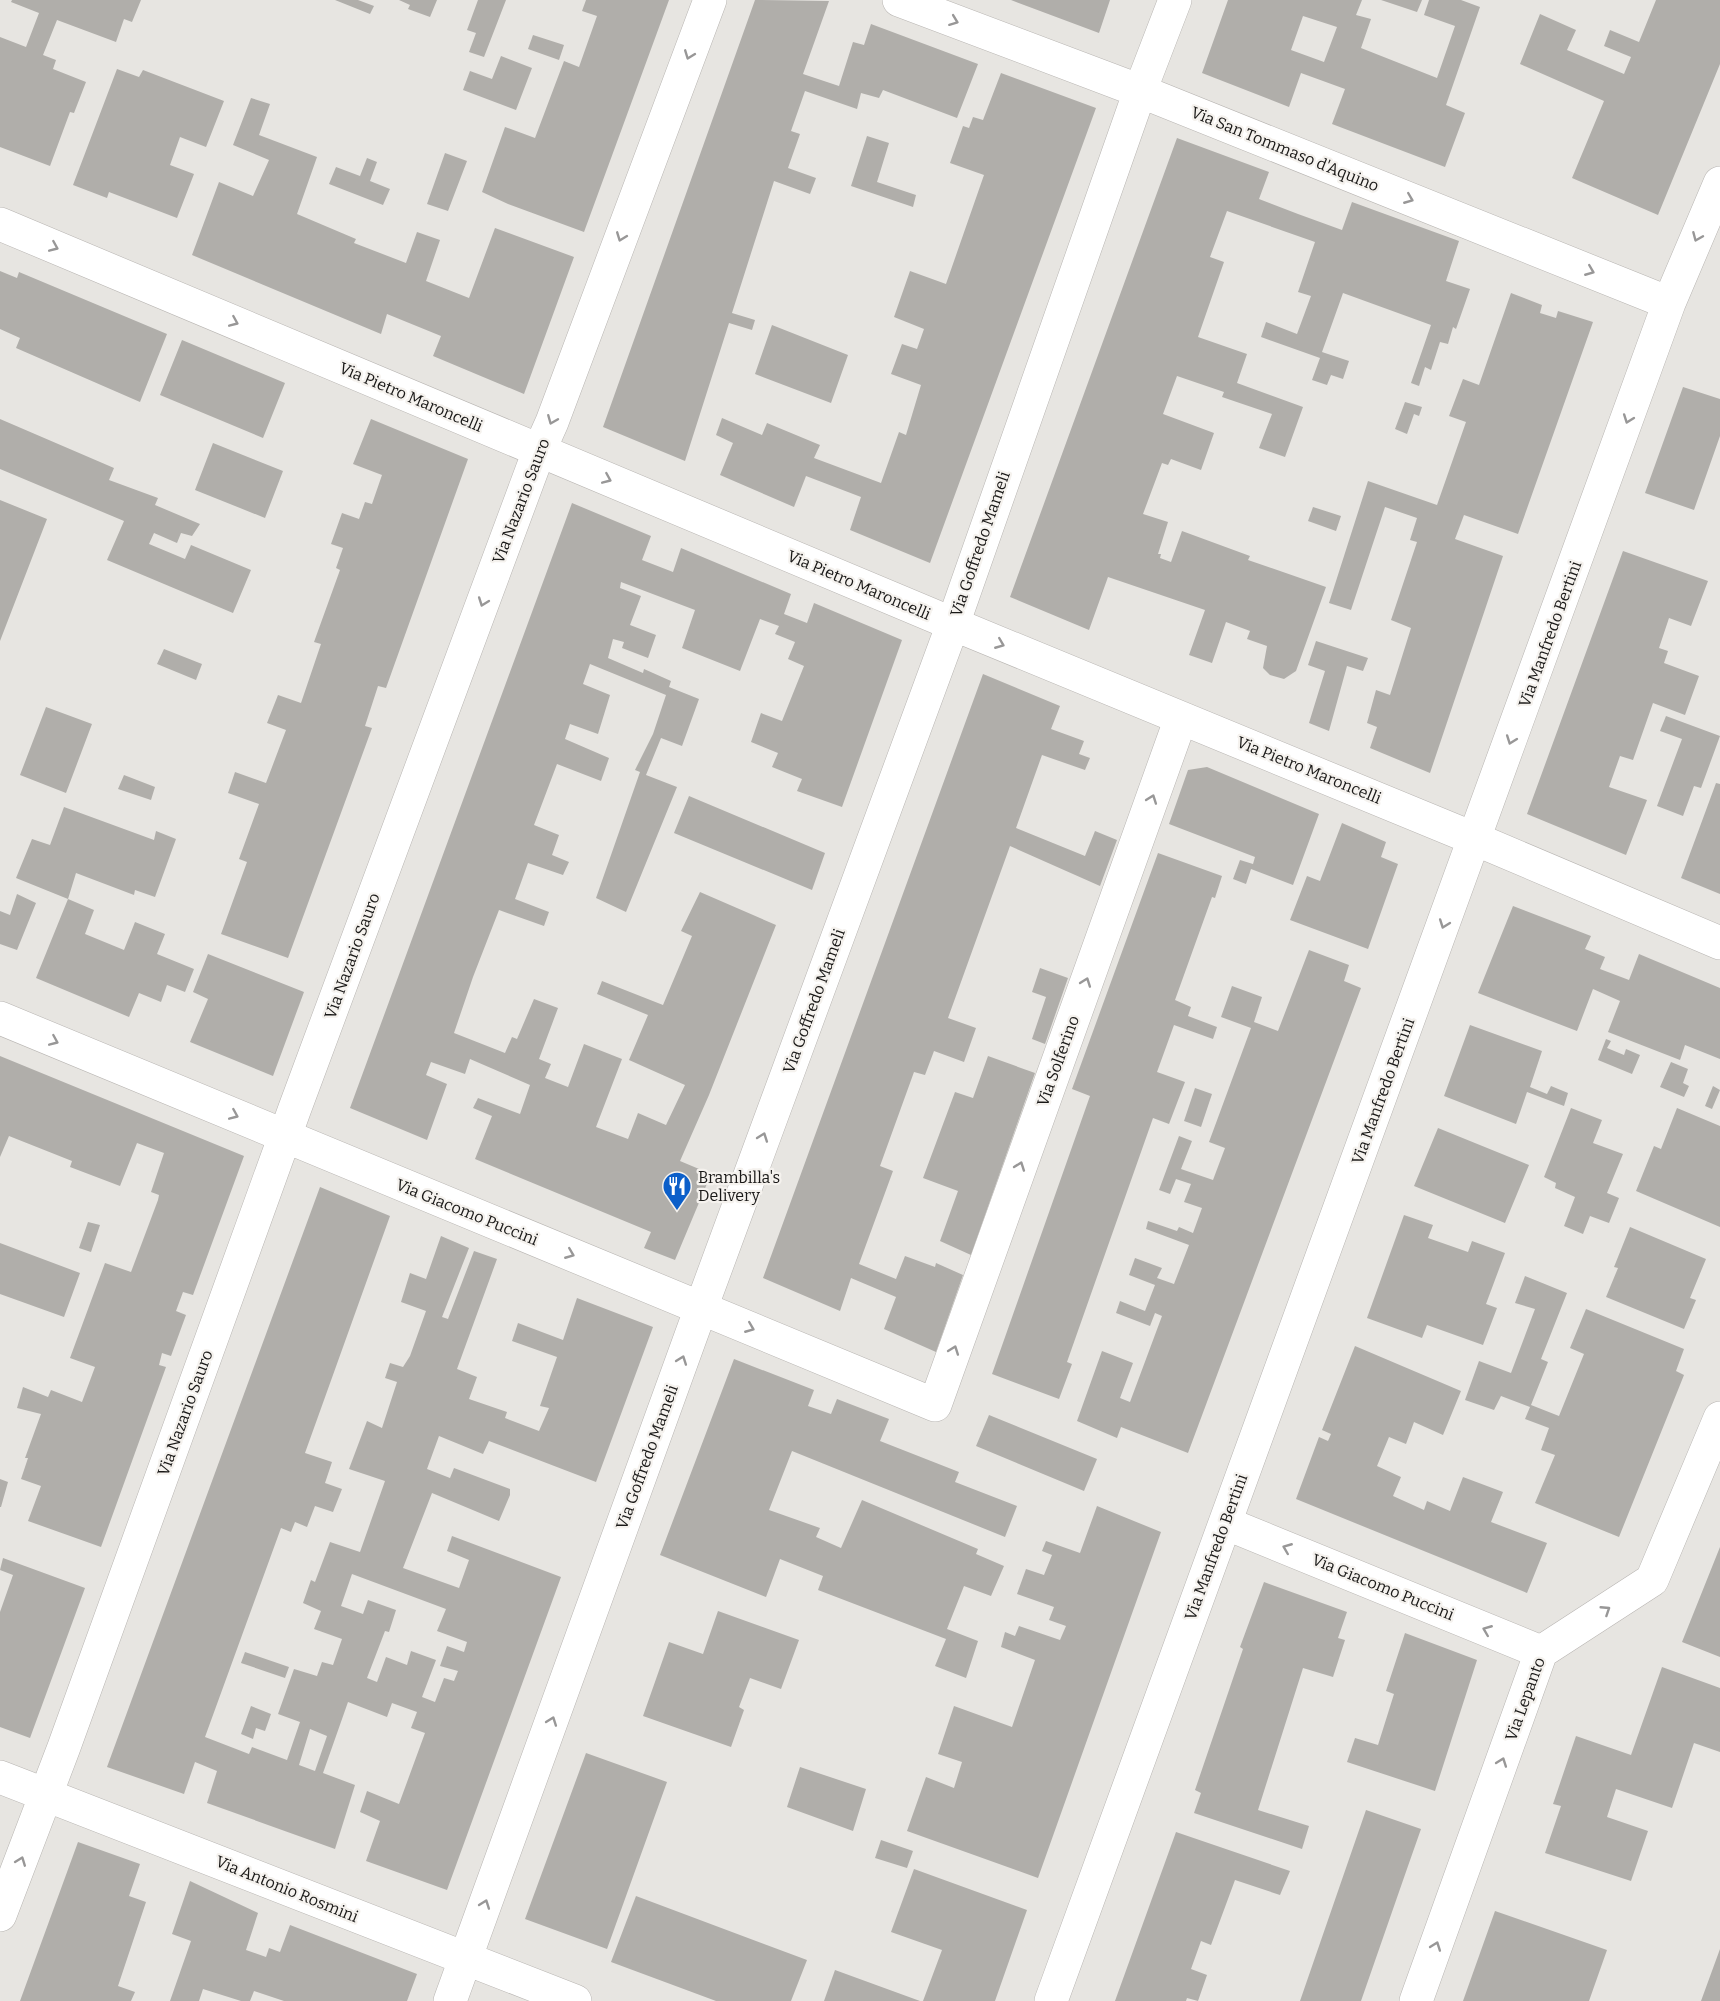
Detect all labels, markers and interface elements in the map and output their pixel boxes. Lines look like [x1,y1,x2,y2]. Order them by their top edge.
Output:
one-way arrow [948,13,959,26]
one-way arrow [684,49,696,60]
street label: Via San Tommaso d'Aquino [1188,103,1382,195]
one-way arrow [1403,192,1414,204]
one-way arrow [1692,230,1704,241]
one-way arrow [615,232,628,242]
one-way arrow [48,240,59,252]
one-way arrow [1584,264,1595,277]
one-way arrow [227,315,238,327]
street label: Via Pietro Maroncelli [336,358,486,436]
one-way arrow [1622,413,1635,424]
one-way arrow [547,414,559,425]
street label: Via Nazario Sauro [488,436,554,566]
street label: Via Goffredo Mameli [946,469,1014,619]
one-way arrow [601,472,612,484]
street label: Via Pietro Maroncelli [784,546,934,624]
street label: Via Manfredo Bertini [1515,558,1585,710]
one-way arrow [477,596,490,607]
one-way arrow [994,637,1005,649]
street label: Via Pietro Maroncelli [1234,732,1384,808]
one-way arrow [1506,734,1519,745]
one-way arrow [1144,794,1157,805]
street label: Via Nazario Sauro [320,891,384,1021]
one-way arrow [1439,918,1452,928]
street label: Via Goffredo Mameli [779,926,849,1076]
one-way arrow [1079,978,1091,989]
street label: Via Solferino [1033,1013,1083,1109]
street label: Via Manfredo Bertini [1348,1015,1418,1167]
one-way arrow [48,1034,59,1046]
one-way arrow [228,1108,239,1120]
one-way arrow [756,1132,769,1143]
one-way arrow [1013,1161,1026,1172]
place label: Brambilla's Delivery [698,1168,780,1205]
restaurant icon: Brambilla's Delivery [661,1170,693,1212]
street label: Via Giacomo Puccini [393,1175,541,1249]
one-way arrow [563,1247,574,1259]
one-way arrow [744,1321,755,1333]
one-way arrow [947,1345,960,1355]
street label: Via Nazario Sauro [153,1348,217,1478]
one-way arrow [674,1355,687,1366]
street label: Via Goffredo Mameli [612,1382,682,1532]
street label: Via Manfredo Bertini [1181,1471,1251,1623]
one-way arrow [1282,1543,1293,1555]
street label: Via Giacomo Puccini [1309,1550,1457,1624]
one-way arrow [1600,1606,1611,1617]
one-way arrow [1482,1625,1493,1637]
street label: Via Lepanto [1501,1655,1549,1743]
one-way arrow [544,1716,557,1727]
one-way arrow [1494,1757,1507,1768]
street label: Via Antonio Rosmini [213,1852,361,1926]
one-way arrow [14,1856,26,1867]
one-way arrow [478,1900,491,1910]
one-way arrow [1429,1941,1442,1952]

